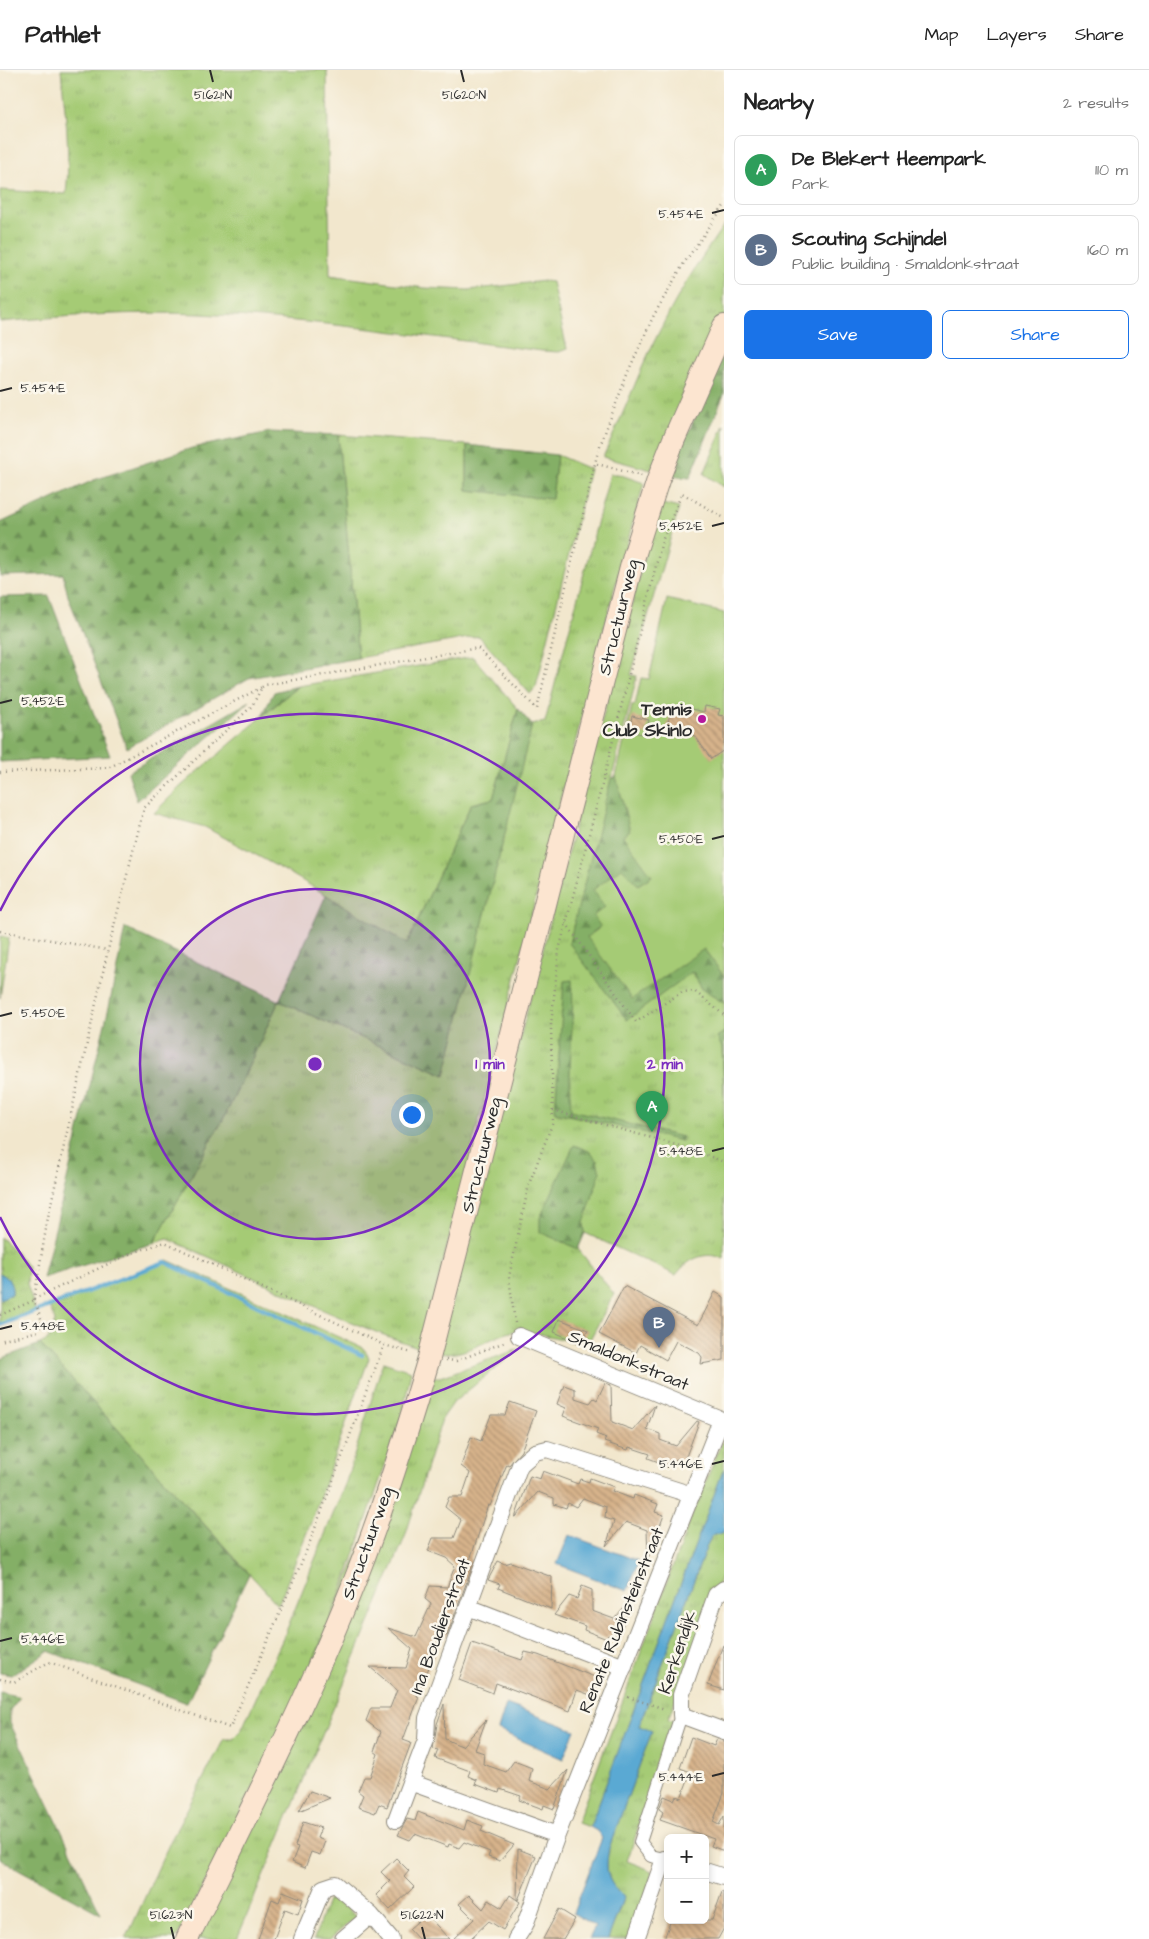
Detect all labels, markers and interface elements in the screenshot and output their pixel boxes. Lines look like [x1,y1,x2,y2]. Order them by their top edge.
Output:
text: Pathlet [25,18,101,52]
text: Map [924,22,958,47]
text: Layers [986,22,1047,47]
text: Share [1075,22,1124,47]
text: 51.621°N [194,87,232,104]
text: 51.620°N [442,87,486,104]
text: Nearby [744,88,814,117]
text: 2 results [1063,92,1129,114]
text: De Blekert Heempark [792,146,986,173]
text: A [756,159,766,181]
text: 110 m [1095,159,1128,181]
text: Park [792,173,829,195]
text: 5.454°E [659,206,703,223]
text: Scouting Schijndel [792,226,946,253]
text: B [755,239,767,261]
text: 160 m [1087,239,1128,261]
text: Public building · Smaldonkstraat [792,253,1019,275]
button: Save [744,310,932,359]
button: Share [942,310,1129,359]
text: 5.454°E [21,380,65,397]
text: 5.452°E [659,518,703,535]
street label: Structuurweg [592,557,646,678]
text: 5.452°E [21,693,65,710]
place label: Tennis Club Skinlo [603,697,693,743]
marker: Tennis Club Skinlo [696,713,708,725]
text: 5.450°E [659,831,703,848]
text: 5.450°E [21,1005,65,1022]
text: 1 min [475,1054,505,1075]
text: 2 min [646,1054,684,1075]
centre of rings [306,1055,324,1073]
pin: A [636,1091,668,1132]
street label: Structuurweg [455,1095,509,1216]
your location [399,1102,425,1128]
text: 5.448°E [659,1143,703,1160]
pin: B [643,1307,675,1348]
text: 5.448°E [21,1318,65,1335]
street label: Smaldonkstraat [565,1324,694,1397]
text: 5.446°E [659,1456,703,1473]
street label: Structuurweg [335,1483,400,1603]
street label: Renate Rubinsteinstraat [573,1523,670,1717]
street label: Ina Boudierstraat [404,1554,477,1698]
street label: Kerkendijk [652,1607,703,1697]
text: 5.446°E [21,1631,65,1648]
text: 5.444°E [659,1769,703,1786]
map controls [664,1834,709,1924]
button: + [664,1834,709,1879]
button: − [664,1879,709,1924]
text: 51.623°N [150,1907,193,1924]
text: 51.622°N [400,1907,444,1924]

